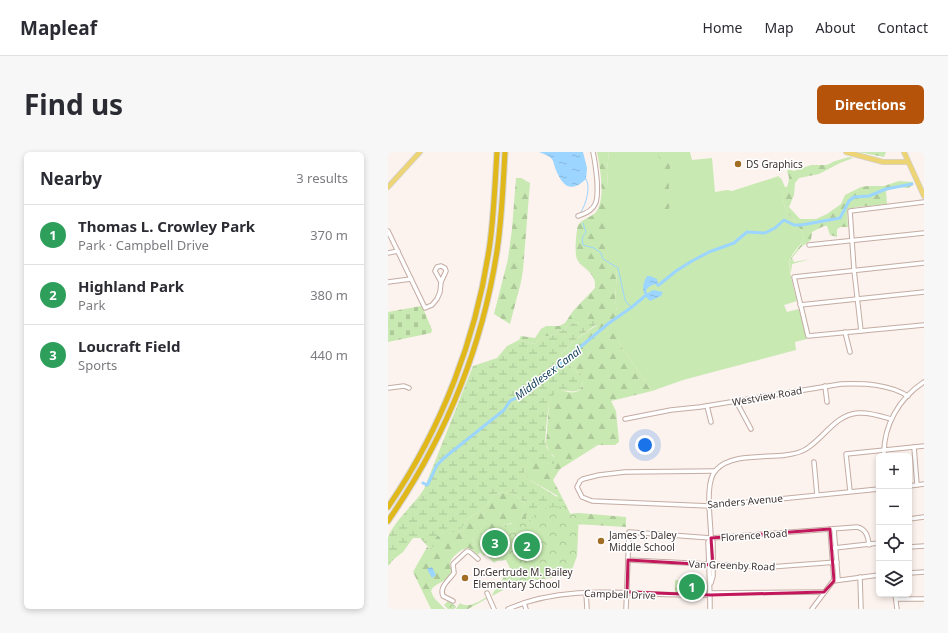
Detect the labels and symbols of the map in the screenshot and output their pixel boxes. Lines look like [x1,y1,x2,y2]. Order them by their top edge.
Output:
place label: DS Graphics [746,157,803,171]
marker: DS Graphics [733,159,743,169]
water label: Middlesex Canal [511,342,585,403]
street label: Westview Road [731,383,803,409]
your location [635,435,655,455]
street label: Sanders Avenue [707,491,784,511]
street label: Florence Road [720,526,788,544]
pin: 3 [482,528,508,558]
place label: James S. Daley Middle School [608,528,677,554]
pin: 2 [514,531,540,561]
marker: James S. Daley Middle School [596,536,606,546]
street label: Van Greenby Road [689,556,775,574]
place label: Dr.Gertrude M. Bailey Elementary School [473,565,573,591]
pin: 1 [679,572,705,602]
marker: Dr.Gertrude M. Bailey Elementary School [460,573,470,583]
street label: Campbell Drive [584,586,656,602]

